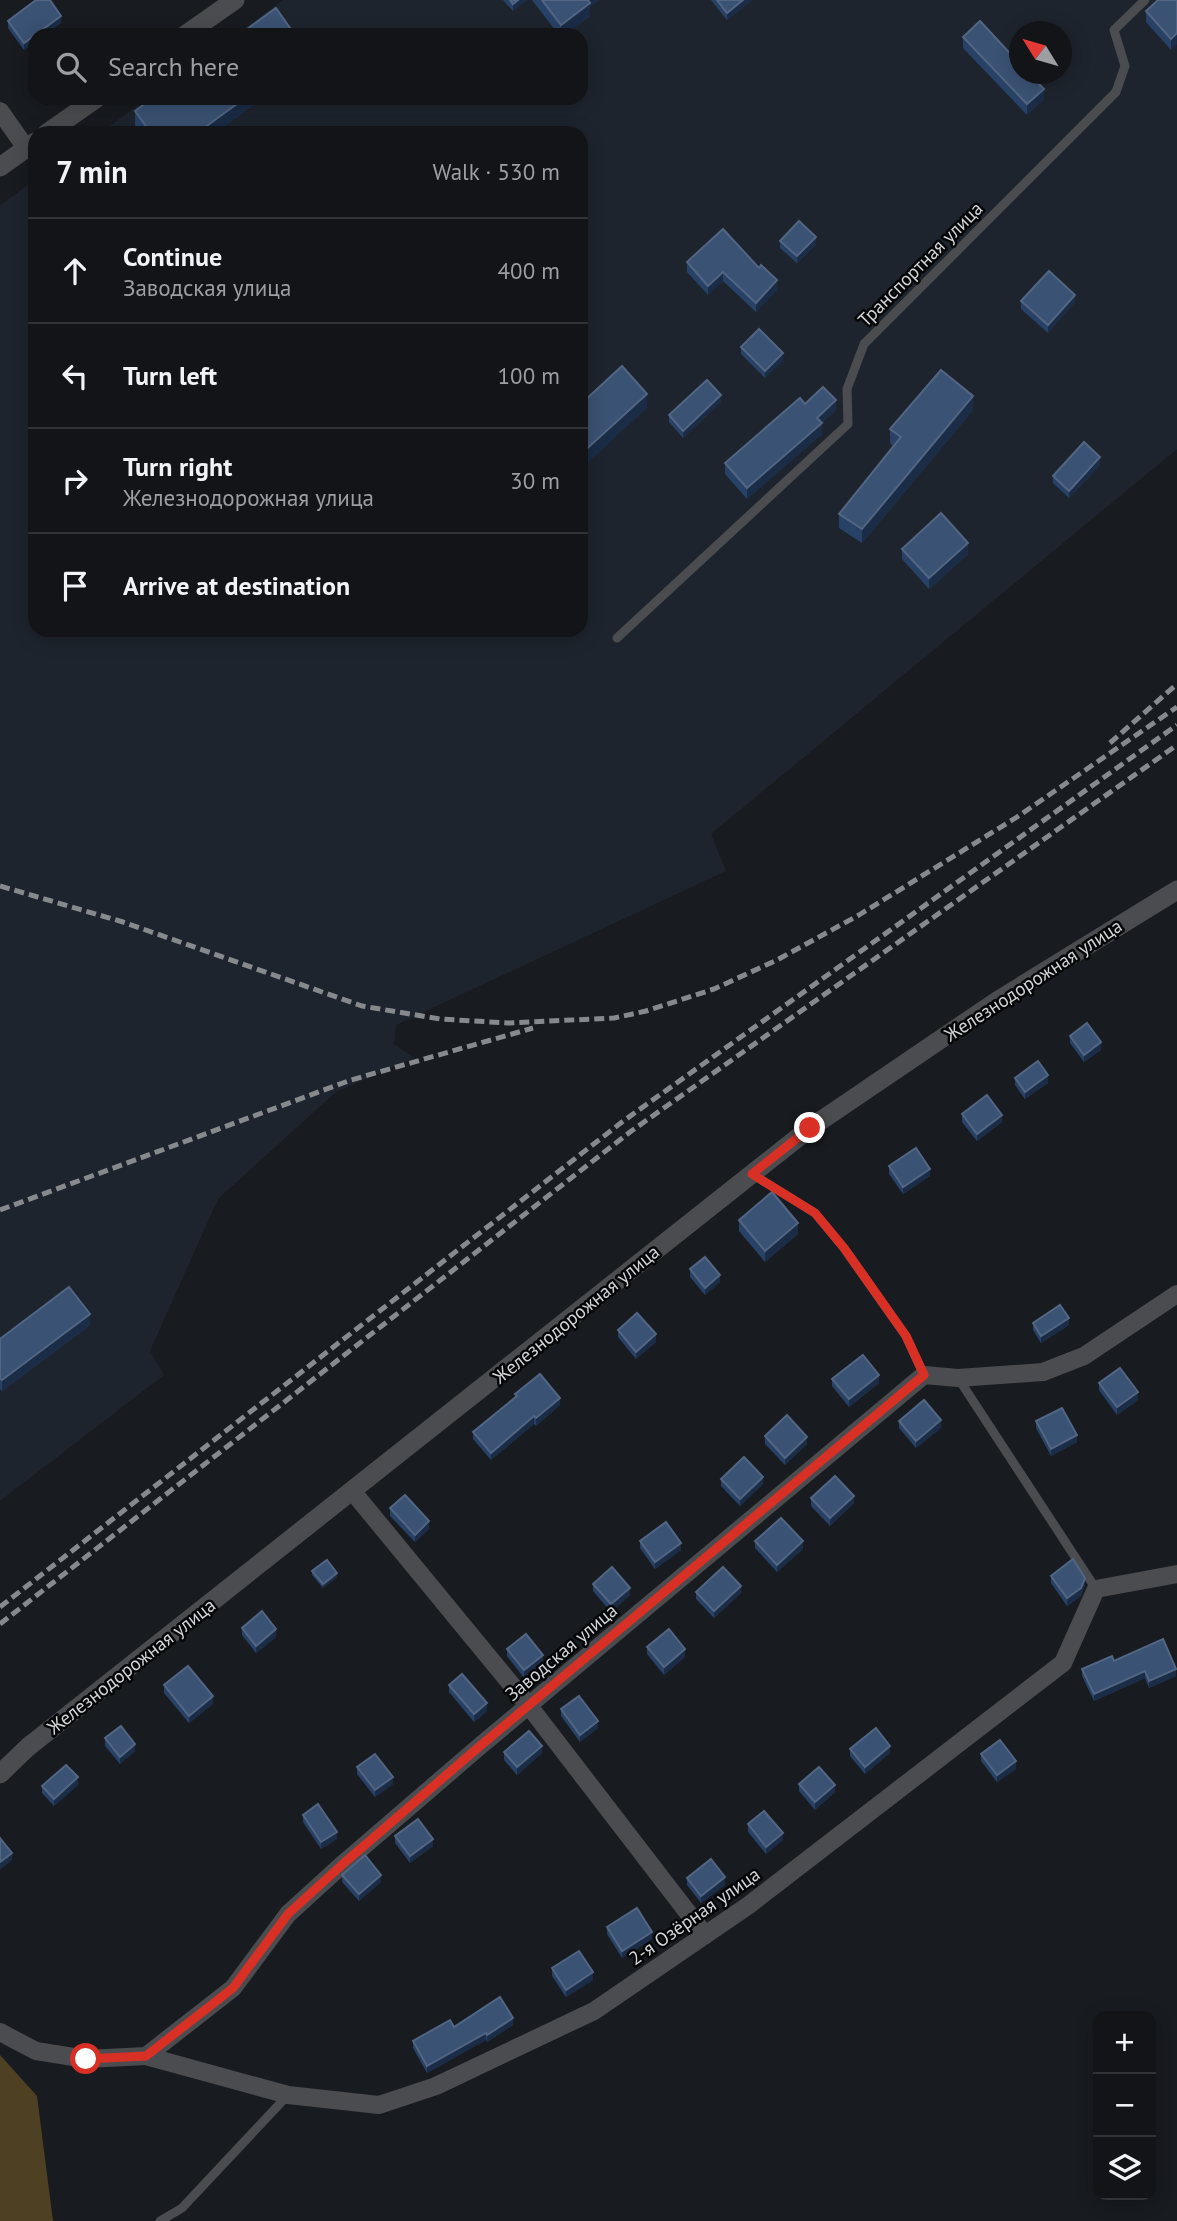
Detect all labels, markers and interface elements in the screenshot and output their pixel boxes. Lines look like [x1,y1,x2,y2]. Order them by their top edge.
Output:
north arrow [1009,21,1072,84]
search box [28,28,588,105]
icon: search [52,48,90,86]
text: Search here [108,50,239,83]
text: 7 min [56,152,128,191]
text: Walk · 530 m [433,157,560,186]
street label: Транспортная улица [852,196,988,332]
text: Continue [123,240,222,273]
icon: ahead [56,252,94,290]
text: 400 m [498,256,560,285]
text: Заводская улица [123,273,291,302]
icon: left [56,357,94,395]
text: Turn left [123,359,217,392]
text: 100 m [498,361,560,390]
text: Turn right [123,450,232,483]
icon: right [56,462,94,500]
text: 30 m [510,466,560,495]
text: Железнодорожная улица [123,483,374,512]
icon: arrive [56,567,94,605]
text: Arrive at destination [123,569,350,602]
street label: Железнодорожная улица [939,913,1126,1047]
route end [794,1112,825,1143]
street label: Железнодорожная улица [487,1239,664,1389]
street label: Железнодорожная улица [41,1593,220,1740]
street label: Заводская улица [500,1598,622,1706]
street label: 2-я Озёрная улица [624,1862,764,1970]
map controls [1093,2011,1156,2200]
button: + [1093,2011,1156,2074]
route start [70,2043,101,2074]
button: − [1093,2074,1156,2137]
button: layers [1093,2137,1156,2200]

